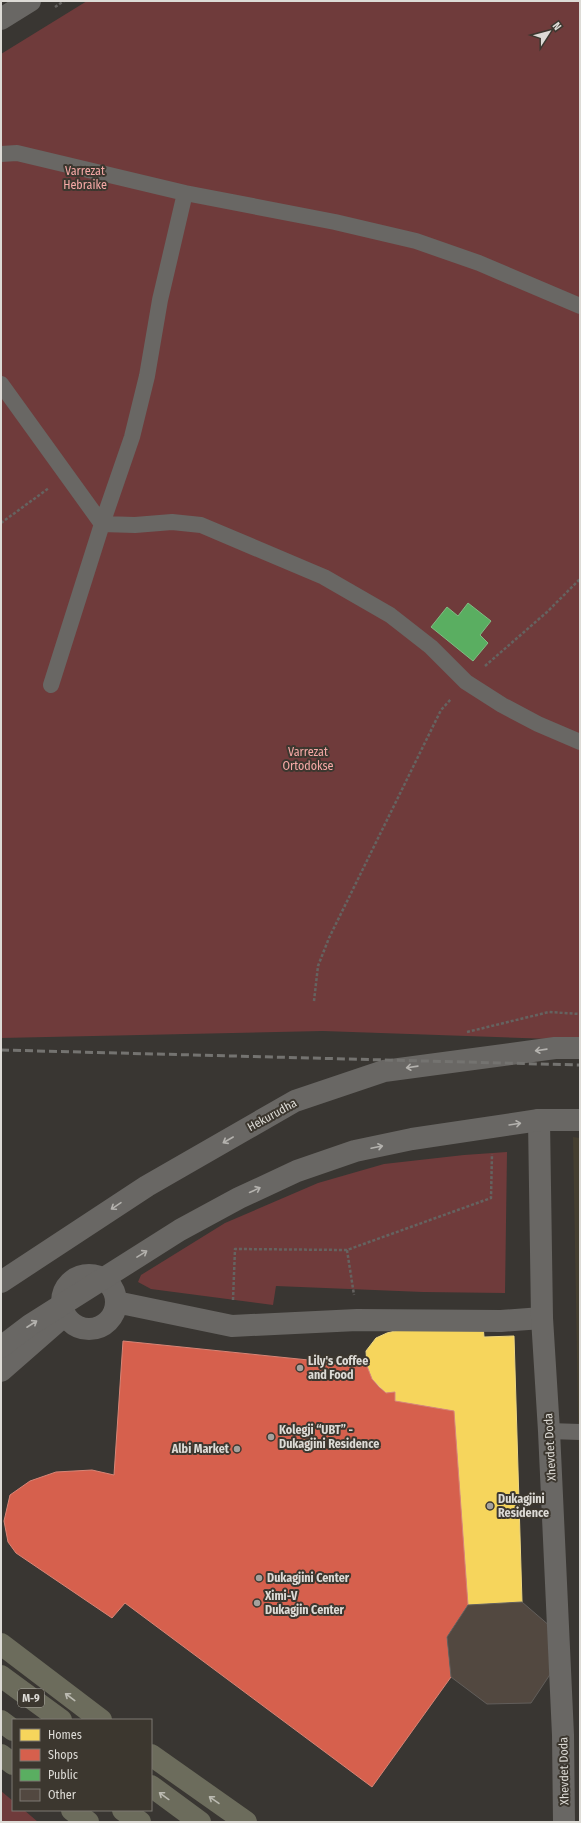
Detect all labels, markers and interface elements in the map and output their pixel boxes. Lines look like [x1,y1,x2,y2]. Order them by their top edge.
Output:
north arrow [529,12,569,52]
text: N [549,20,564,33]
park label: Varrezat Hebraike [63,164,107,192]
park label: Varrezat Ortodokse [282,745,334,773]
one-way arrow [535,1046,548,1054]
one-way arrow [406,1064,419,1071]
street label: Hekurudha [245,1096,299,1134]
one-way arrow [509,1119,522,1127]
one-way arrow [222,1136,234,1144]
one-way arrow [370,1142,383,1150]
one-way arrow [249,1186,261,1193]
one-way arrow [110,1203,122,1211]
one-way arrow [136,1250,148,1258]
one-way arrow [26,1320,37,1328]
place label: Lily's Coffee and Food [308,1354,368,1382]
marker: Lily's Coffee and Food [295,1363,305,1373]
street label: Xhevdet Doda [541,1413,559,1481]
place label: Kolegji “UBT” - Dukagjini Residence [279,1423,379,1451]
marker: Kolegji “UBT” - Dukagjini Residence [266,1432,276,1442]
place label: Albi Market [171,1442,230,1456]
marker: Albi Market [232,1444,242,1454]
place label: Dukagjini Residence [498,1492,549,1520]
marker: Dukagjini Residence [485,1501,495,1511]
place label: Dukagjini Center [267,1571,350,1585]
marker: Dukagjini Center [254,1573,264,1583]
place label: Ximi-V Dukagjin Center [264,1589,345,1617]
marker: Ximi-V Dukagjin Center [252,1598,262,1608]
road number: M-9 [18,1689,44,1707]
one-way arrow [64,1693,75,1702]
legend [12,1719,152,1811]
text: Homes [48,1728,82,1742]
street label: Xhevdet Doda [556,1737,572,1805]
text: Shops [48,1748,78,1762]
text: Public [48,1768,78,1782]
text: Other [48,1788,77,1802]
one-way arrow [159,1791,170,1800]
one-way arrow [209,1795,220,1804]

